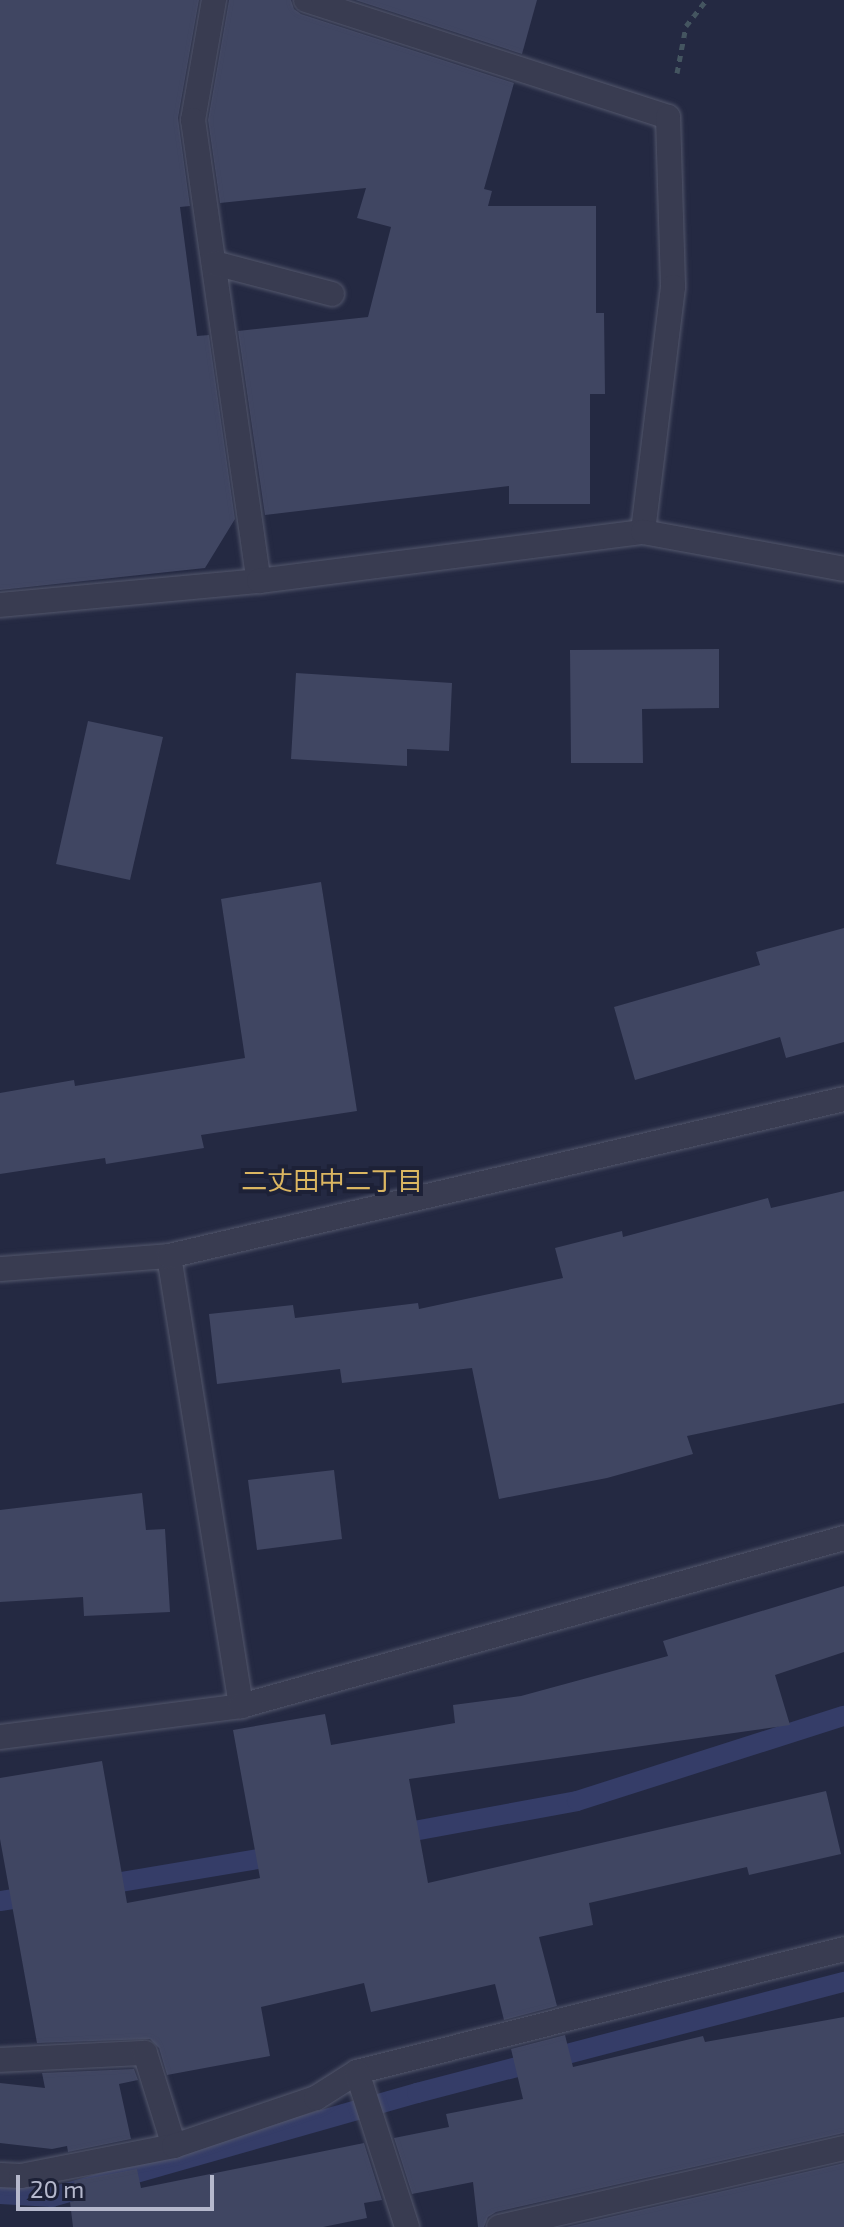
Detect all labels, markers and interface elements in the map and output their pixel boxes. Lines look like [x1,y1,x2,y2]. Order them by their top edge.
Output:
district label: 二丈田中二丁目 [241,1164,423,1196]
scale bar [20,2159,218,2209]
text: 20 m [30,2174,84,2203]

